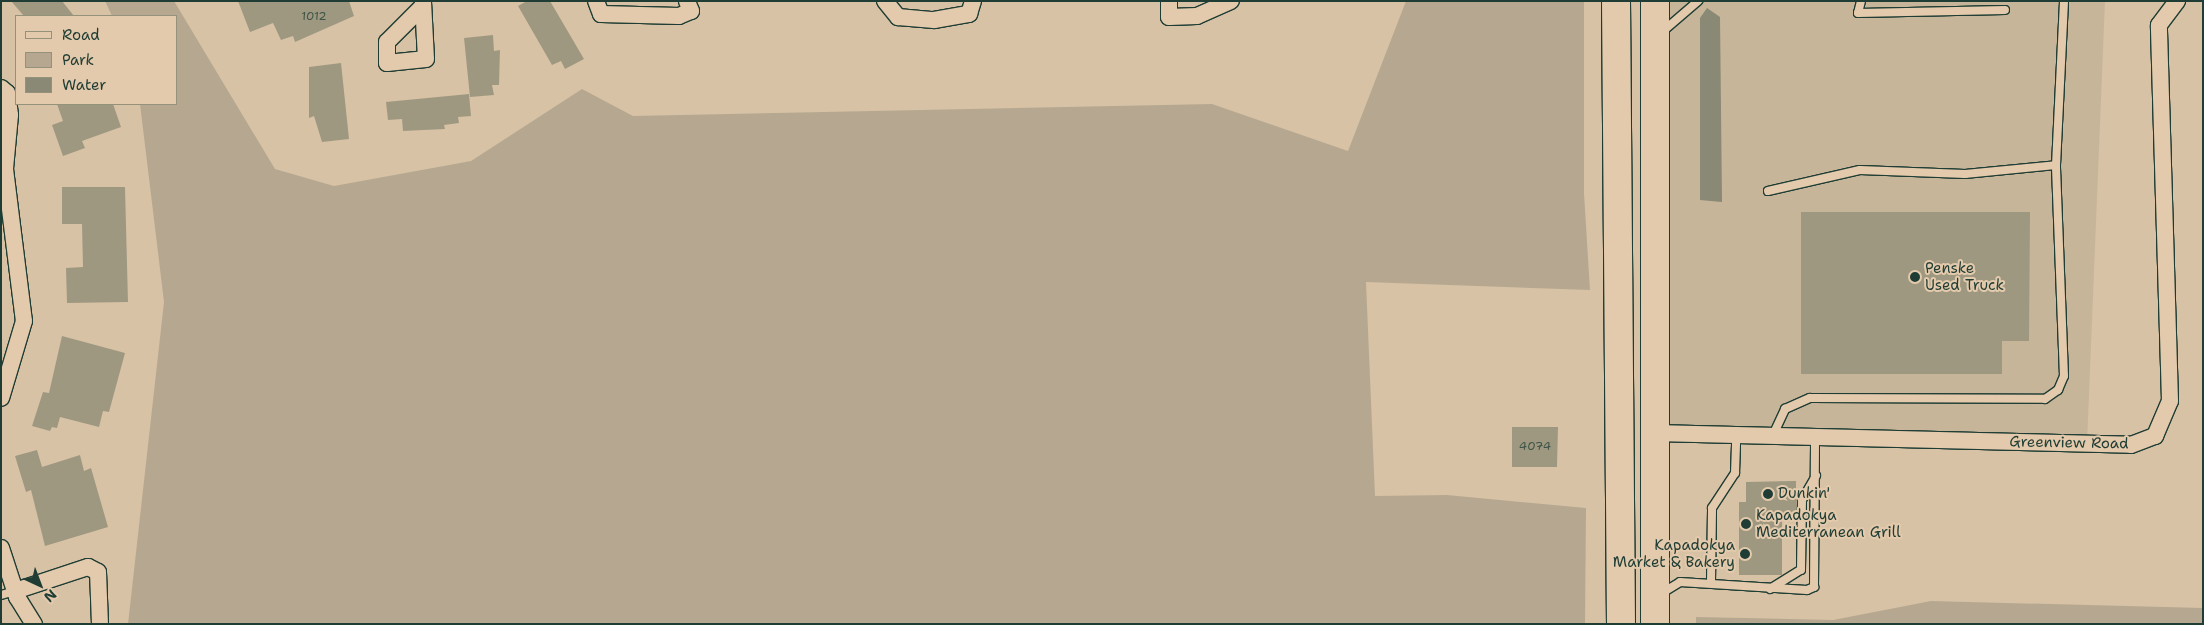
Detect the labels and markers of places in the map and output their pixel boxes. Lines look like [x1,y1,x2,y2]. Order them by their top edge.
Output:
place label: Penske Used Truck [1925,259,2004,294]
marker: Penske Used Truck [1909,271,1921,283]
place label: Dunkin' [1778,485,1830,503]
marker: Dunkin' [1762,488,1774,500]
place label: Kapadokya Mediterranean Grill [1756,506,1901,541]
marker: Kapadokya Mediterranean Grill [1740,518,1752,530]
place label: Kapadokya Market & Bakery [1613,536,1735,571]
marker: Kapadokya Market & Bakery [1739,548,1751,560]

